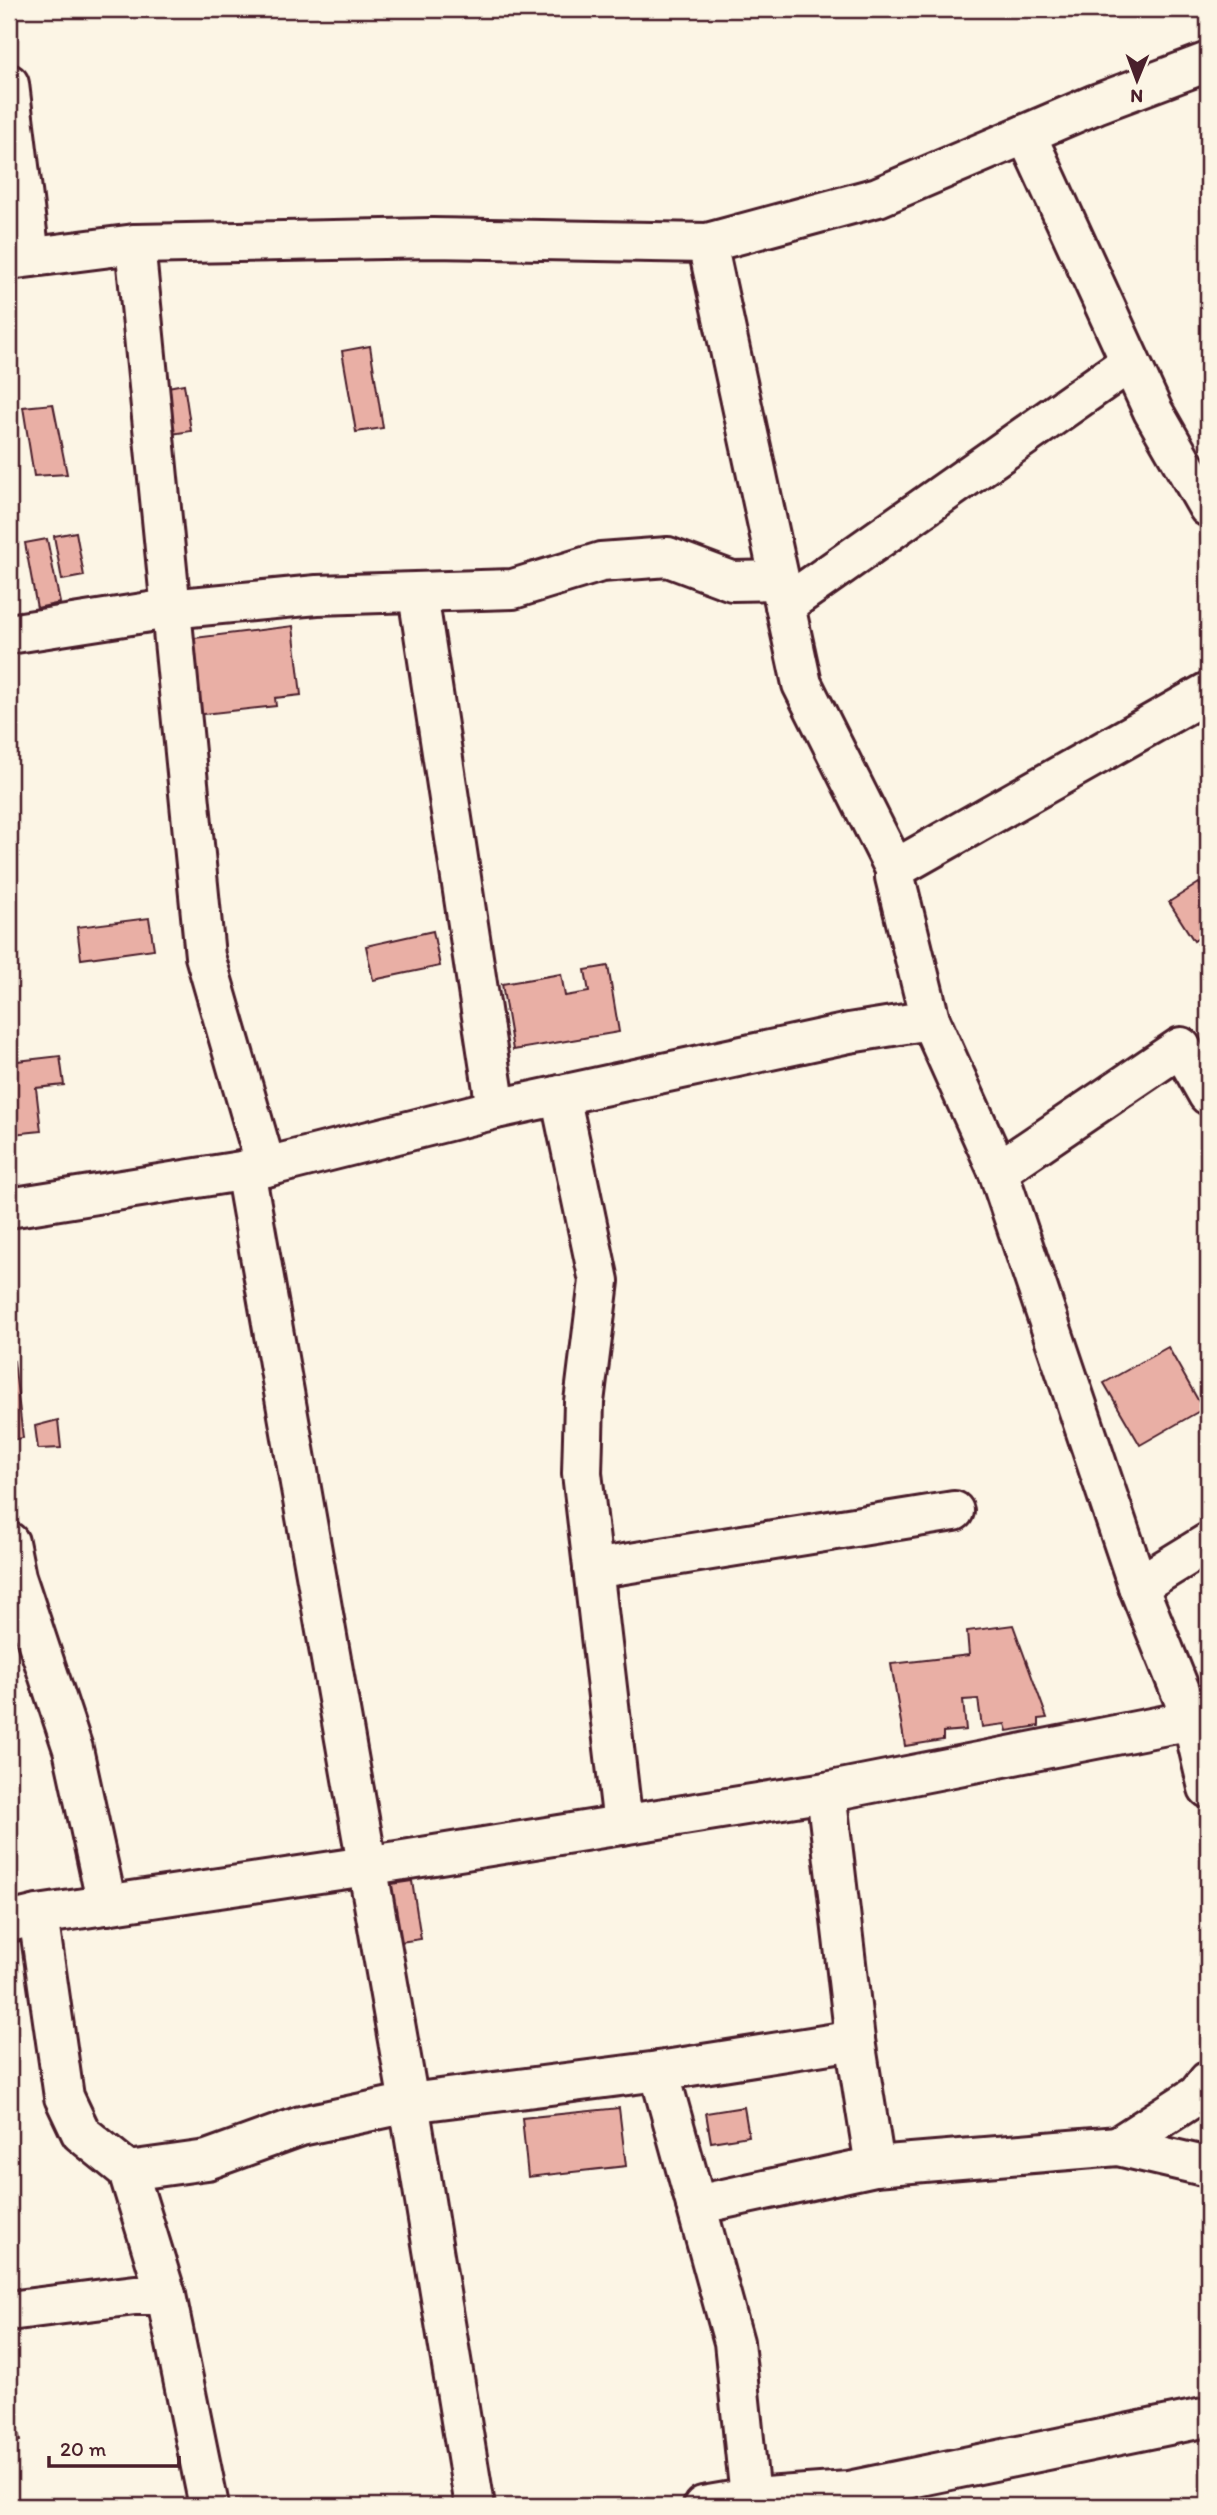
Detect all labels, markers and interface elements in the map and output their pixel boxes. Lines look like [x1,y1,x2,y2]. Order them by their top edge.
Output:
north arrow [1102,46,1172,116]
text: N [1130,85,1143,108]
scale bar [49,2424,178,2468]
text: 20 m [60,2436,107,2461]

